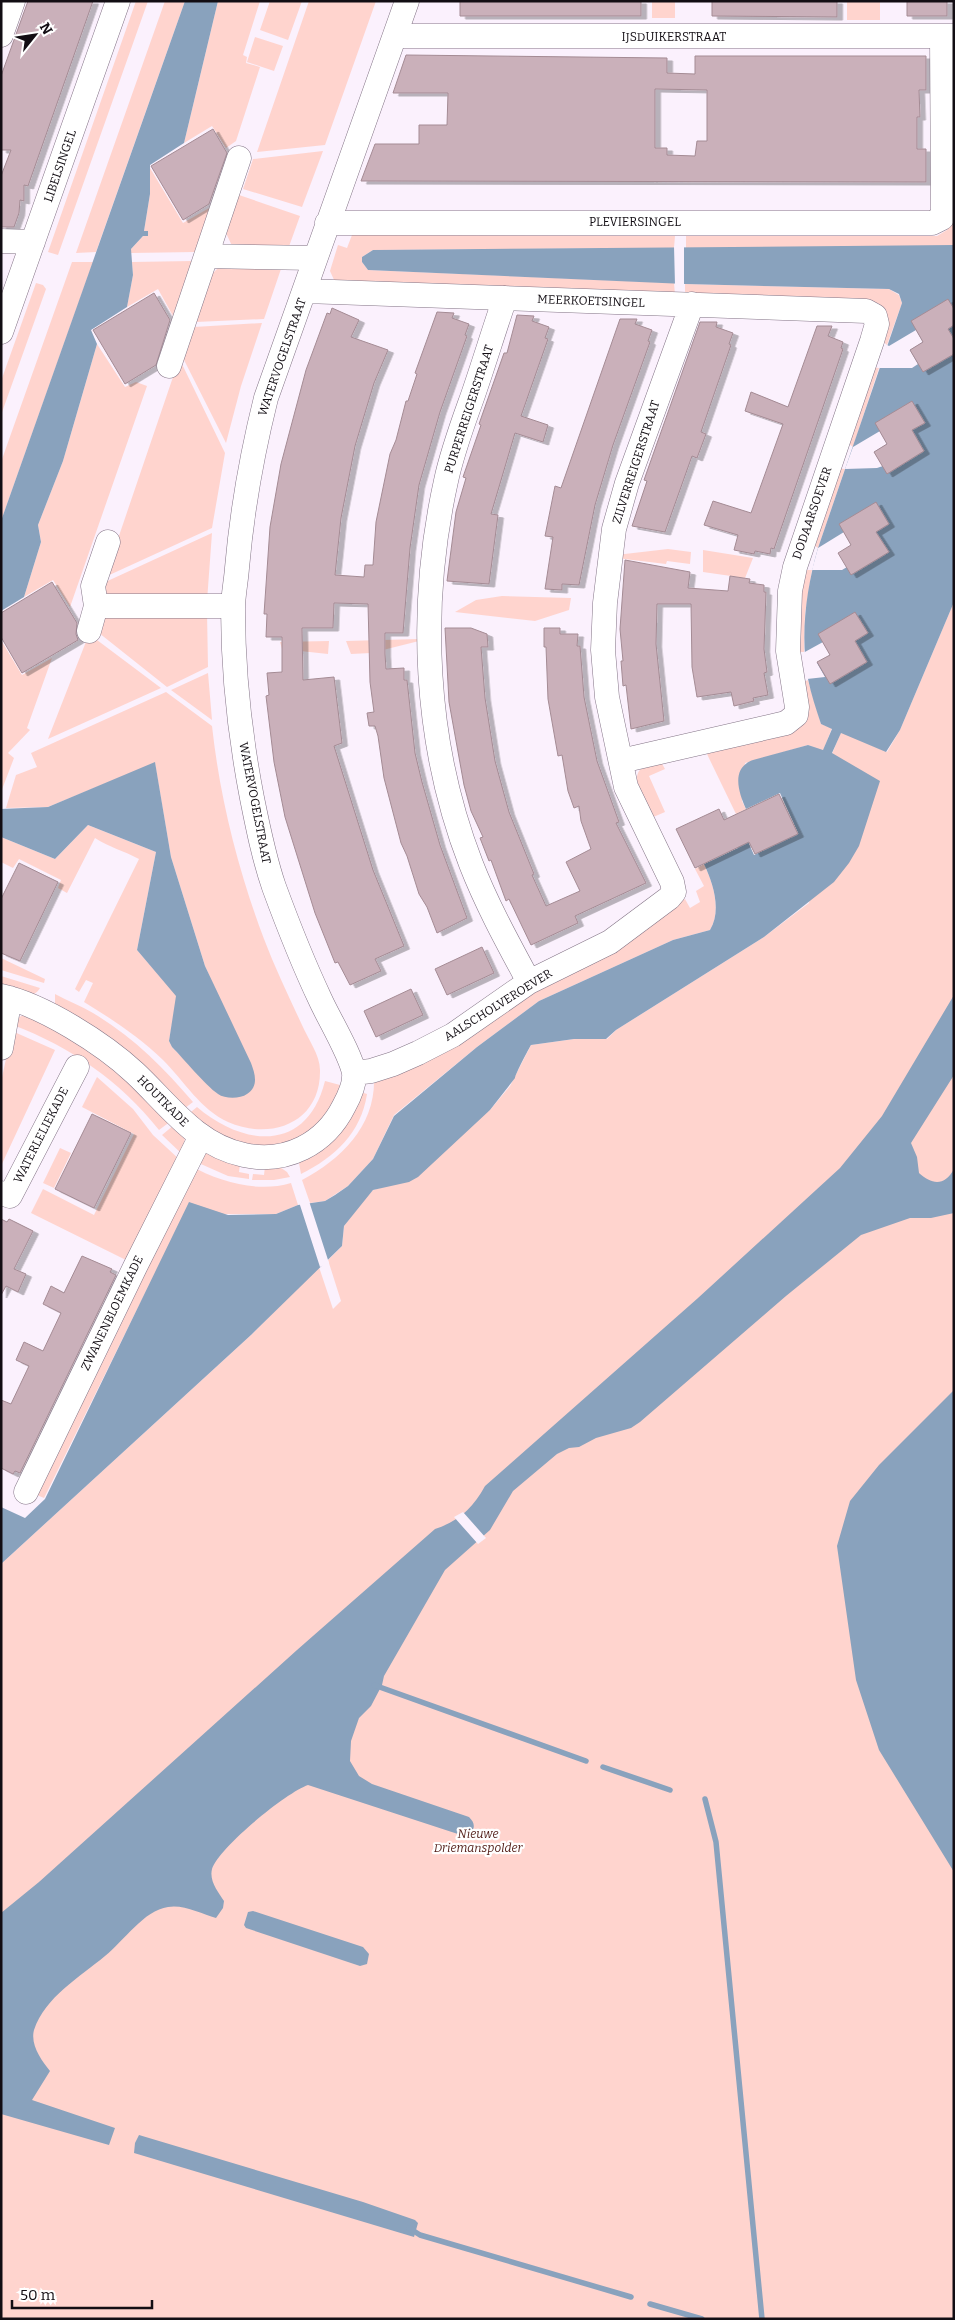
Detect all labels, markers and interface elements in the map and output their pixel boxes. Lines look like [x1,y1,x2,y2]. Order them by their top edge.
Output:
north arrow [10,10,60,60]
text: N [36,20,56,38]
street label: IJSDUIKERSTRAAT [622,30,726,44]
street label: LIBELSINGEL [41,128,79,204]
street label: PLEVIERSINGEL [589,215,681,229]
street label: MEERKOETSINGEL [537,292,645,310]
street label: WATERVOGELSTRAAT [255,296,309,418]
street label: PURPERREIGERSTRAAT [442,343,496,475]
street label: ZILVERREIGERSTRAAT [609,399,663,525]
street label: DODAARSOEVER [790,465,834,561]
street label: WATERVOGELSTRAAT [236,741,274,865]
street label: AALSCHOLVEROEVER [442,966,555,1044]
street label: HOUTKADE [134,1072,192,1130]
street label: WATERLELIEKADE [11,1085,71,1185]
street label: ZWANENBLOEMKADE [78,1253,146,1373]
park label: Nieuwe Driemanspolder [434,1827,523,1855]
scale bar [12,2278,152,2310]
text: 50 m [20,2286,56,2304]

